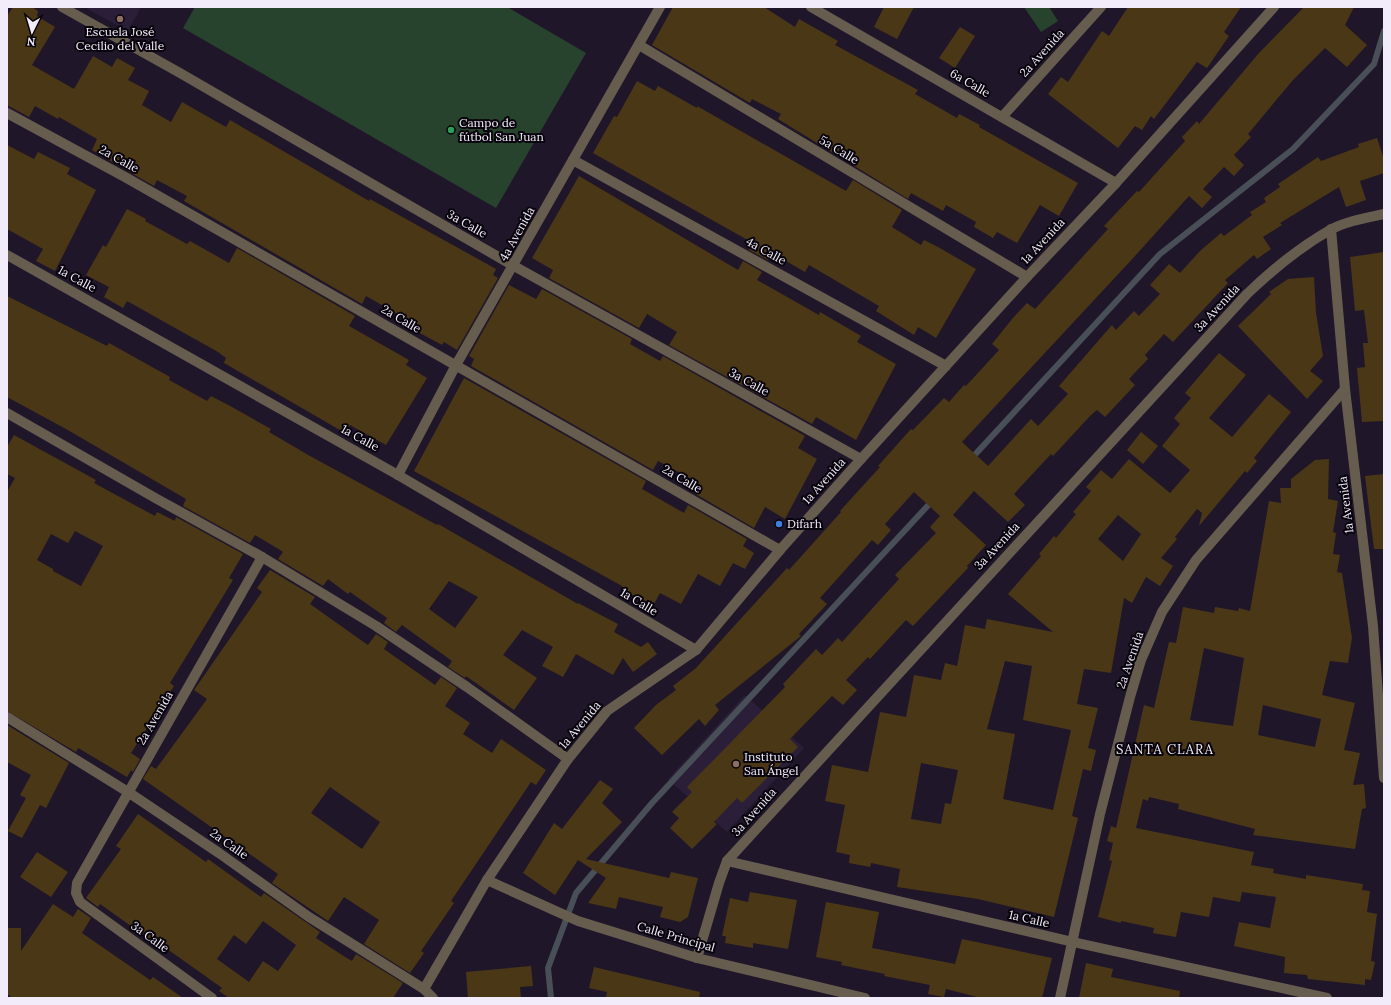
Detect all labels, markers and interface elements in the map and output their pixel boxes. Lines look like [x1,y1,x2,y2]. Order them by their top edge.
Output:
north arrow [12,12,52,52]
marker: Escuela José Cecilio del Valle [115,14,125,24]
place label: Escuela José Cecilio del Valle [76,24,165,53]
street label: 2a Avenida [1016,26,1067,80]
text: N [26,35,36,49]
street label: 6a Calle [947,65,993,100]
place label: Campo de fútbol San Juan [459,115,544,144]
marker: Campo de fútbol San Juan [446,125,456,135]
street label: 5a Calle [817,132,862,167]
street label: 2a Calle [97,141,142,176]
street label: 4a Avenida [496,204,538,263]
street label: 3a Calle [445,206,490,241]
street label: 1a Avenida [1018,215,1068,267]
street label: 4a Calle [744,233,789,268]
street label: 1a Calle [56,262,99,295]
street label: 3a Avenida [1191,281,1243,335]
street label: 2a Calle [379,301,424,336]
street label: 3a Calle [727,364,772,399]
street label: 1a Calle [339,421,382,454]
street label: 1a Avenida [799,454,848,507]
street label: 2a Calle [660,461,705,496]
street label: 1a Avenida [1335,476,1356,535]
place label: Difarh [787,516,822,531]
marker: Difarh [774,519,784,529]
street label: 3a Avenida [971,519,1023,573]
street label: 1a Calle [618,584,661,619]
street label: 2a Avenida [1113,629,1146,690]
street label: 2a Avenida [133,688,176,747]
street label: 1a Avenida [555,698,604,752]
district label: SANTA CLARA [1116,741,1214,758]
place label: Instituto San Ángel [744,749,799,778]
marker: Instituto San Ángel [731,759,741,769]
street label: 3a Avenida [728,784,779,839]
street label: 2a Calle [207,825,252,862]
street label: 1a Calle [1007,907,1051,931]
street label: 3a Calle [128,918,173,956]
street label: Calle Principal [635,918,717,955]

